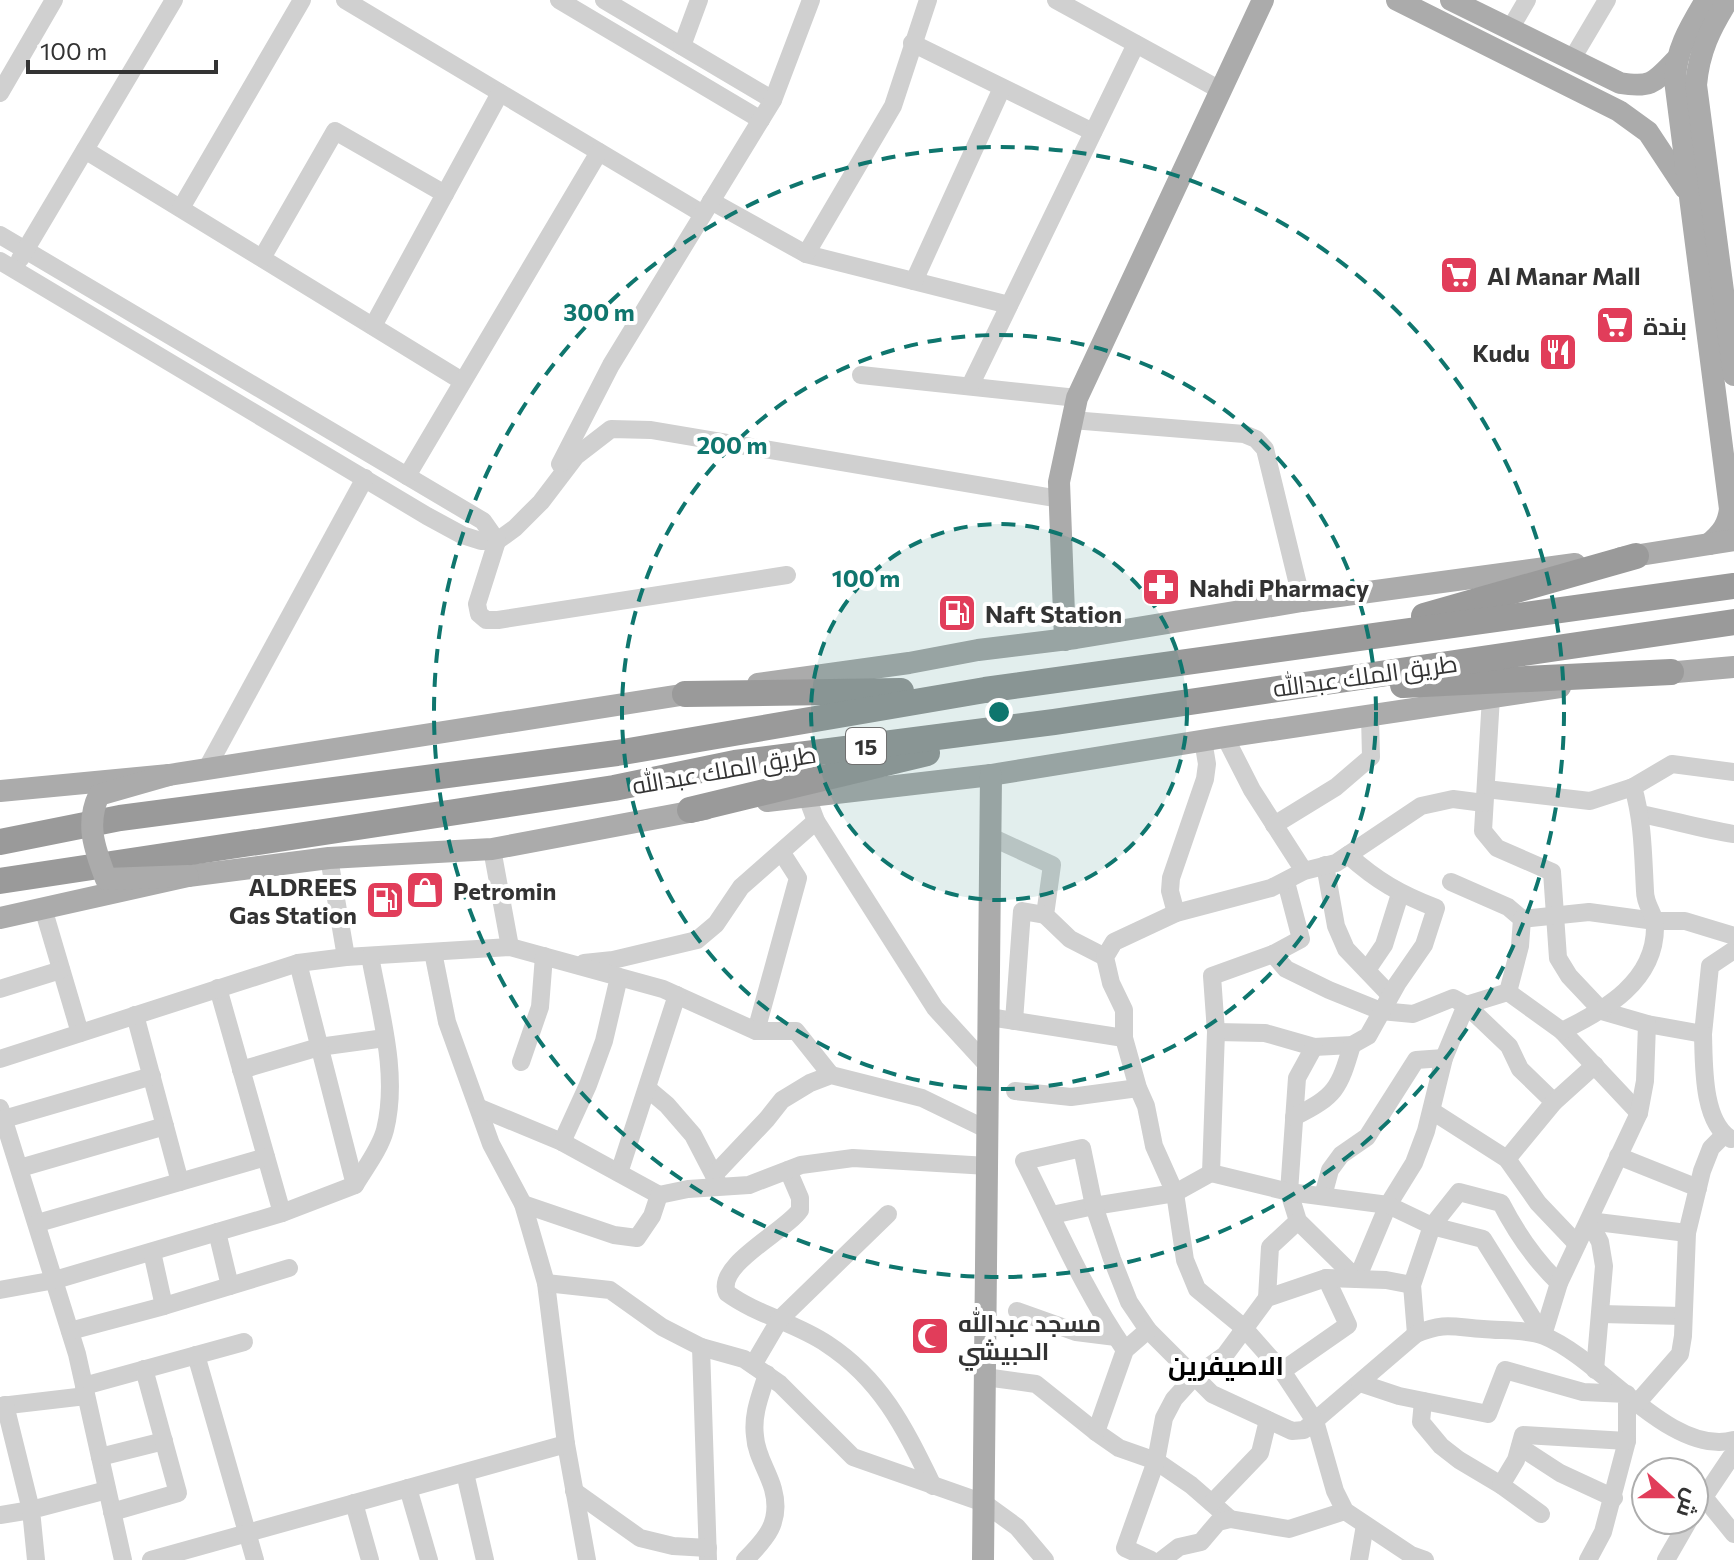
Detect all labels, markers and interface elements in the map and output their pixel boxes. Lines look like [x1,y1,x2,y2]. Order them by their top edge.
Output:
scale bar [28,24,216,74]
text: 100 m [40,36,107,65]
supermarket icon: Al Manar Mall [1438,254,1480,296]
place label: Al Manar Mall [1487,261,1641,290]
text: 300 m [563,297,635,326]
supermarket icon: بندة [1594,304,1636,346]
place label: بندة [1643,311,1687,340]
restaurant icon: Kudu [1537,331,1579,373]
place label: Kudu [1472,338,1530,367]
text: 200 m [697,430,767,459]
text: 100 m [832,563,900,592]
pharmacy icon: Nahdi Pharmacy [1140,566,1182,608]
place label: Nahdi Pharmacy [1189,573,1369,602]
fuel station icon: Naft Station [936,592,978,634]
place label: Naft Station [985,599,1122,628]
street label: طريق الملك عبدالله [1271,648,1459,704]
centre of rings [985,698,1013,726]
road number: 15 [846,728,886,764]
street label: طريق الملك عبدالله [630,739,819,801]
shop icon: Petromin [404,869,446,911]
place label: ALDREES Gas Station [229,872,357,929]
place label: Petromin [453,876,556,905]
fuel station icon: ALDREES Gas Station [364,879,406,921]
place label: مسجد عبدالله الحبيشي [958,1307,1101,1371]
mosque icon: مسجد عبدالله الحبيشي [909,1315,951,1357]
district label: الاصيفرين [1168,1349,1284,1382]
north arrow [1630,1456,1710,1536]
text: ش [1671,1485,1707,1521]

